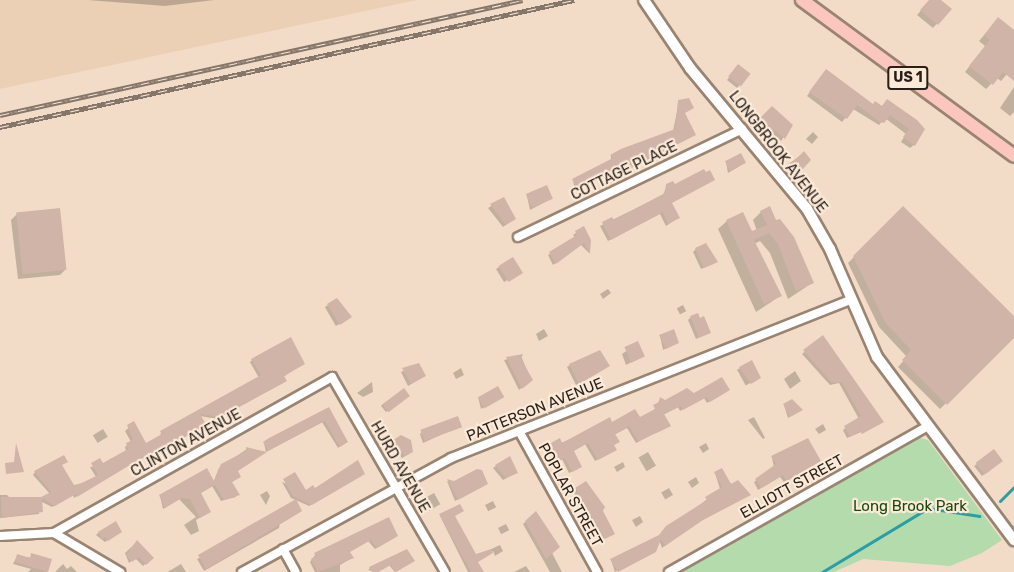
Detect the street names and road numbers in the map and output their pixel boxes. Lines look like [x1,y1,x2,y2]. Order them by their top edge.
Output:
road number: US 1 [887,67,929,89]
street label: LONGBROOK AVENUE [725,87,831,217]
street label: COTTAGE PLACE [568,137,680,205]
street label: PATTERSON AVENUE [464,374,606,446]
street label: CLINTON AVENUE [127,405,245,481]
street label: HURD AVENUE [366,418,434,516]
street label: POPLAR STREET [534,440,606,550]
street label: ELLIOTT STREET [737,451,847,523]

